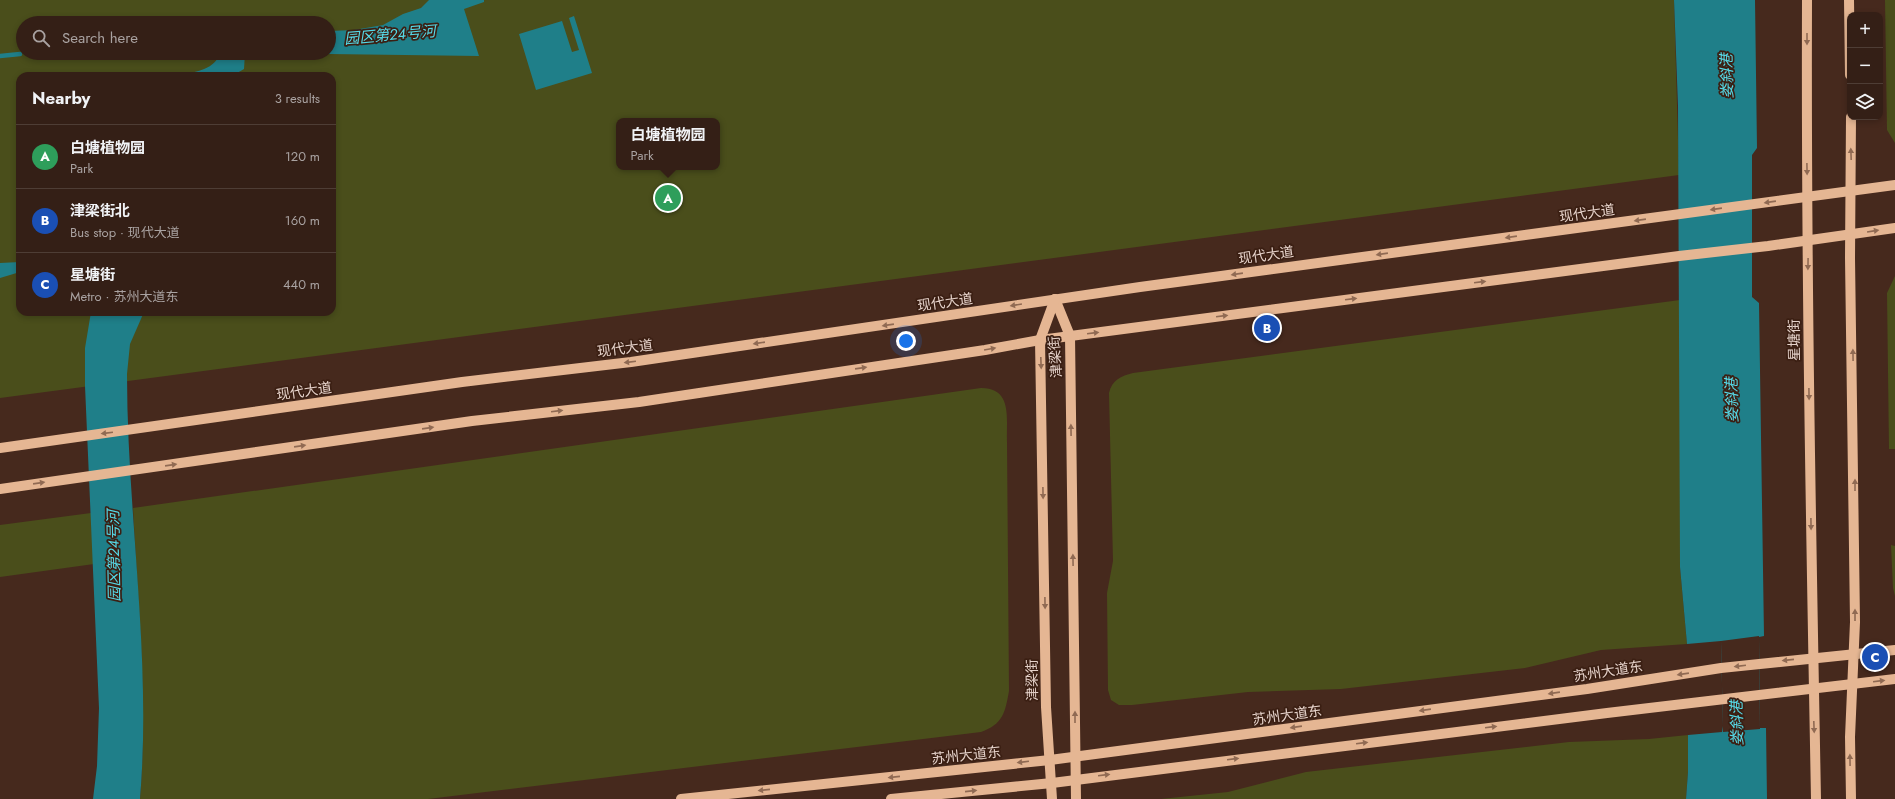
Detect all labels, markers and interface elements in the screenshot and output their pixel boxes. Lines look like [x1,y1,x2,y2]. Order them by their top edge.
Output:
map controls [1847,12,1883,120]
button: + [1847,12,1883,48]
search box [16,16,336,60]
water label: 园区第24号河 [343,20,440,50]
icon: search [30,27,52,49]
text: Search here [62,27,138,49]
one-way arrow [1804,33,1810,46]
button: − [1847,48,1883,84]
water label: 娄斜港 [1716,51,1738,99]
button: layers [1847,84,1883,120]
text: Nearby [32,86,90,110]
text: 3 results [275,89,320,108]
popup [616,118,720,170]
text: 白塘植物园 [630,124,706,146]
text: 白塘植物园 [70,137,145,159]
text: Park [630,146,654,165]
text: A [40,147,50,166]
text: 120 m [285,147,320,166]
one-way arrow [1848,147,1854,160]
text: Park [70,159,93,178]
one-way arrow [1804,163,1810,176]
pin: A [655,183,681,213]
street label: 现代大道 [1558,199,1616,227]
one-way arrow [1764,199,1777,205]
text: 津梁街北 [70,200,130,222]
one-way arrow [1710,206,1722,212]
text: B [41,211,49,230]
text: 160 m [285,211,320,230]
one-way arrow [1634,217,1646,223]
text: Bus stop · 现代大道 [70,223,180,242]
one-way arrow [1866,228,1879,234]
one-way arrow [1505,234,1517,240]
street label: 现代大道 [1237,241,1295,269]
one-way arrow [1376,251,1389,257]
one-way arrow [1805,258,1811,271]
text: 星塘街 [70,264,115,286]
one-way arrow [1231,271,1243,277]
text: C [40,275,50,294]
text: 440 m [283,275,320,294]
one-way arrow [1474,279,1486,285]
text: Metro · 苏州大道东 [70,287,178,306]
street label: 现代大道 [916,288,974,316]
one-way arrow [1345,296,1357,302]
one-way arrow [1010,302,1022,308]
one-way arrow [1216,313,1228,319]
pin: B [1254,313,1280,343]
street label: 星塘街 [1784,319,1804,361]
one-way arrow [881,322,894,328]
one-way arrow [1087,330,1099,336]
your location [896,331,916,351]
street label: 现代大道 [596,335,654,361]
street label: 津梁街 [1044,335,1066,379]
one-way arrow [753,341,765,347]
one-way arrow [983,346,996,352]
one-way arrow [1850,348,1856,361]
one-way arrow [1038,357,1045,369]
one-way arrow [624,359,636,365]
one-way arrow [855,365,867,371]
water label: 娄斜港 [1721,375,1743,423]
street label: 现代大道 [275,377,333,405]
one-way arrow [1806,388,1812,401]
one-way arrow [551,408,563,415]
one-way arrow [1068,423,1074,436]
one-way arrow [422,425,434,431]
one-way arrow [101,430,113,436]
one-way arrow [294,443,306,449]
one-way arrow [165,462,177,468]
one-way arrow [1852,478,1858,491]
one-way arrow [33,480,45,486]
one-way arrow [1040,487,1047,499]
water label: 园区第24号河 [102,507,126,602]
one-way arrow [1808,518,1814,531]
one-way arrow [1070,553,1076,566]
one-way arrow [1042,597,1048,610]
one-way arrow [1852,608,1858,621]
pin: C [1862,642,1888,672]
street label: 苏州大道东 [1572,656,1644,686]
one-way arrow [1782,657,1794,663]
street label: 津梁街 [1022,659,1042,701]
one-way arrow [1734,663,1746,669]
one-way arrow [1676,671,1689,677]
one-way arrow [1873,678,1885,684]
one-way arrow [1548,690,1560,696]
water label: 娄斜港 [1726,698,1748,746]
street label: 苏州大道东 [1251,700,1323,730]
one-way arrow [1419,707,1431,713]
one-way arrow [1072,710,1078,723]
one-way arrow [1811,721,1818,733]
one-way arrow [1290,724,1302,730]
one-way arrow [1485,724,1497,730]
one-way arrow [1356,740,1368,746]
street label: 苏州大道东 [930,741,1002,769]
one-way arrow [1847,753,1853,766]
one-way arrow [1227,756,1239,762]
one-way arrow [1017,759,1029,766]
one-way arrow [1098,772,1110,778]
one-way arrow [888,773,900,780]
one-way arrow [758,787,770,794]
one-way arrow [965,788,977,794]

